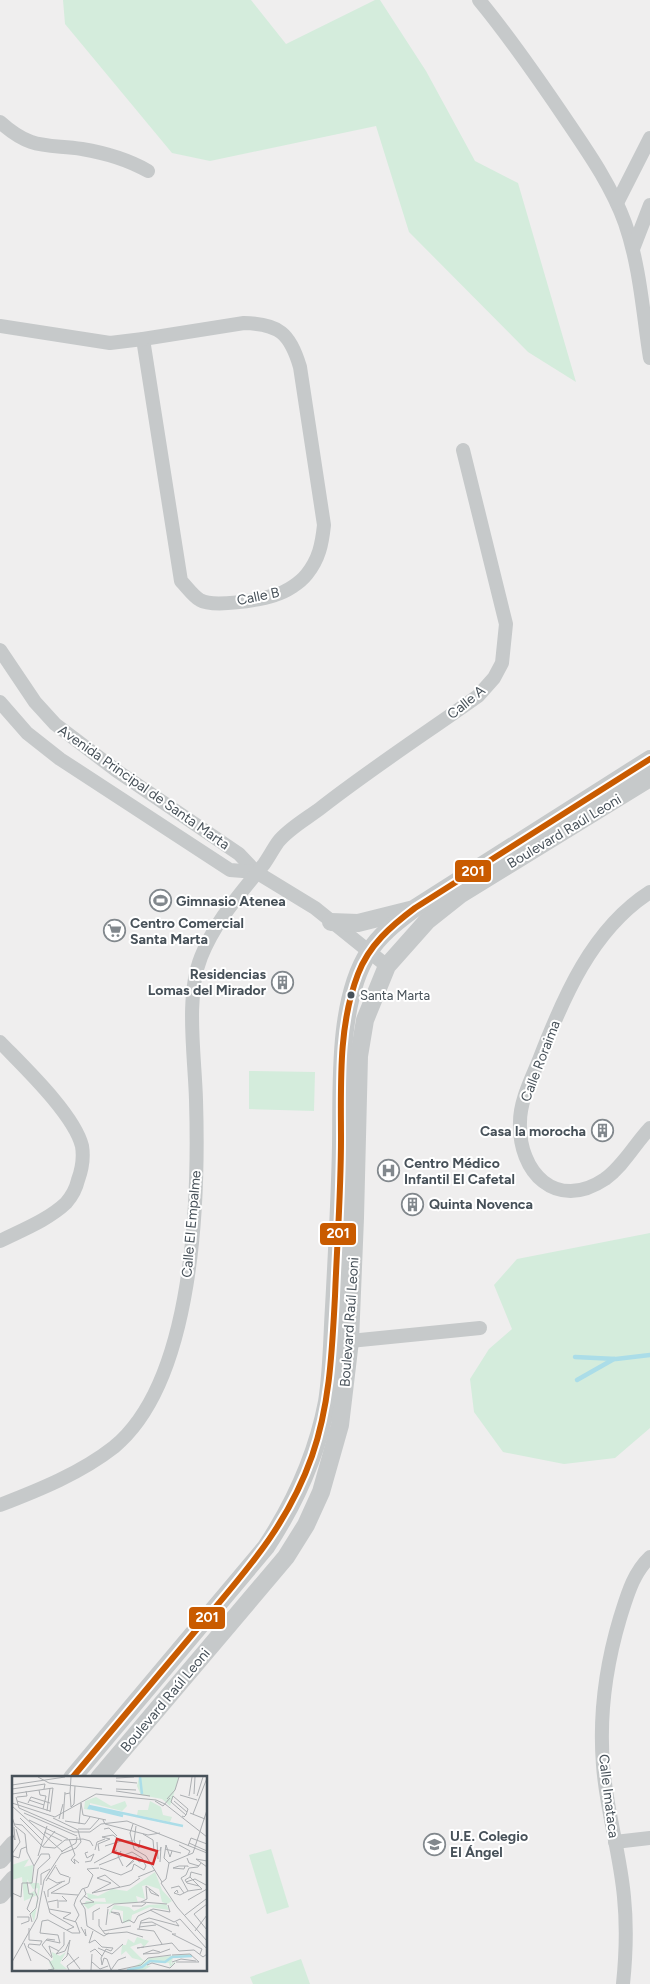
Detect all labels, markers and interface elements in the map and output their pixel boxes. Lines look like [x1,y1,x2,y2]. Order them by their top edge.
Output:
street label: Calle B [235,584,281,609]
street label: Calle A [444,682,489,723]
street label: Avenida Principal de Santa Marta [55,722,233,853]
street label: Boulevard Raúl Leoni [504,791,624,872]
line badge: 201 [454,859,492,883]
text: 201 [461,863,485,880]
sports icon: Gimnasio Atenea [148,889,172,913]
place label: Gimnasio Atenea [176,893,286,910]
place label: Centro Comercial Santa Marta [130,915,244,948]
supermarket icon: Centro Comercial Santa Marta [102,919,126,943]
place label: Residencias Lomas del Mirador [148,966,267,999]
building icon: Residencias Lomas del Mirador [270,970,294,994]
place label: Santa Marta [360,988,430,1003]
marker: Santa Marta [346,990,356,1000]
street label: Calle Roraima [517,1018,564,1104]
building icon: Casa la morocha [590,1119,614,1143]
place label: Casa la morocha [480,1123,586,1140]
place label: Centro Médico Infantil El Cafetal [404,1155,515,1188]
hospital icon: Centro Médico Infantil El Cafetal [376,1159,400,1183]
street label: Calle El Empalme [178,1169,205,1278]
building icon: Quinta Novenca [401,1192,425,1216]
place label: Quinta Novenca [429,1196,533,1213]
line badge: 201 [319,1222,357,1246]
text: 201 [326,1225,350,1242]
street label: Boulevard Raúl Leoni [336,1257,363,1387]
line badge: 201 [188,1606,226,1630]
text: 201 [195,1609,219,1626]
street label: Boulevard Raúl Leoni [117,1645,214,1756]
street label: Calle Imataca [595,1753,622,1839]
inset map [12,1776,208,1972]
place label: U.E. Colegio El Ángel [450,1828,528,1861]
school or university icon: U.E. Colegio El Ángel [422,1832,446,1856]

